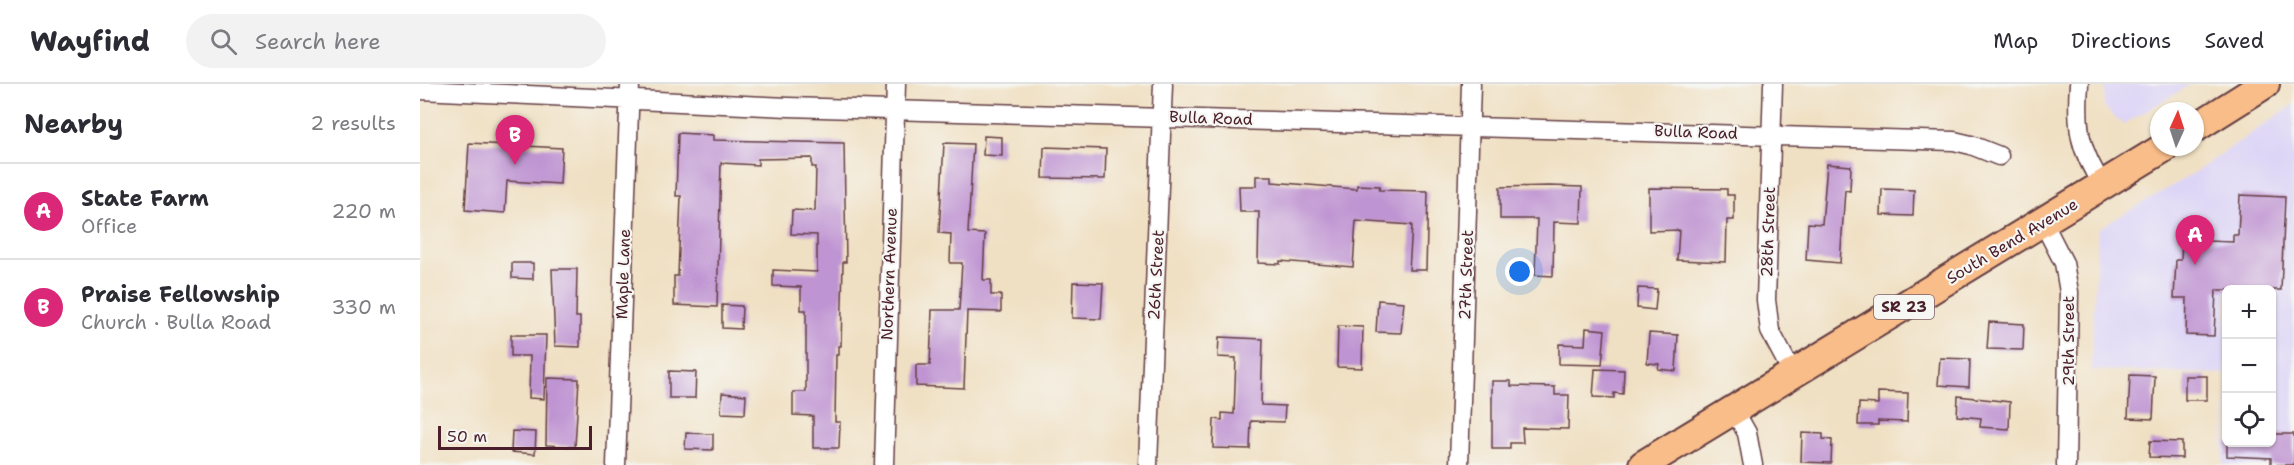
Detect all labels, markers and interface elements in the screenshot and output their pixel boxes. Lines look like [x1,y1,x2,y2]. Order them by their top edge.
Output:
search box [186,14,606,68]
text: Wayfind [30,22,150,60]
icon: search [207,25,240,58]
text: Search here [255,27,381,56]
text: Map [1993,27,2038,55]
text: Directions [2071,27,2171,55]
text: Saved [2204,27,2264,55]
north arrow [2150,102,2204,156]
text: Nearby [24,106,123,141]
street label: Bulla Road [1169,106,1253,130]
text: 2 results [310,110,396,136]
pin: B [496,116,535,165]
street label: Bulla Road [1654,120,1738,144]
text: State Farm [81,184,209,213]
street label: 28th Street [1756,186,1780,278]
street label: South Bend Avenue [1942,193,2082,289]
text: A [36,198,51,224]
text: 220 m [332,198,396,224]
street label: Northern Avenue [876,207,902,341]
text: Office [81,213,137,239]
pin: A [2176,216,2214,265]
street label: Maple Lane [611,228,635,320]
street label: 26th Street [1143,229,1169,321]
street label: 27th Street [1454,230,1478,320]
your location [1505,257,1534,286]
text: Praise Fellowship [81,280,280,309]
map controls [2222,285,2276,447]
button: + [2222,285,2276,339]
text: B [37,294,50,320]
text: 330 m [332,294,396,320]
road number: SR 23 [1874,295,1934,319]
street label: 29th Street [2058,296,2079,386]
text: Church · Bulla Road [81,309,271,335]
button: − [2222,339,2276,393]
button: locate [2222,393,2276,447]
scale bar [438,423,592,450]
text: 50 m [447,426,487,447]

